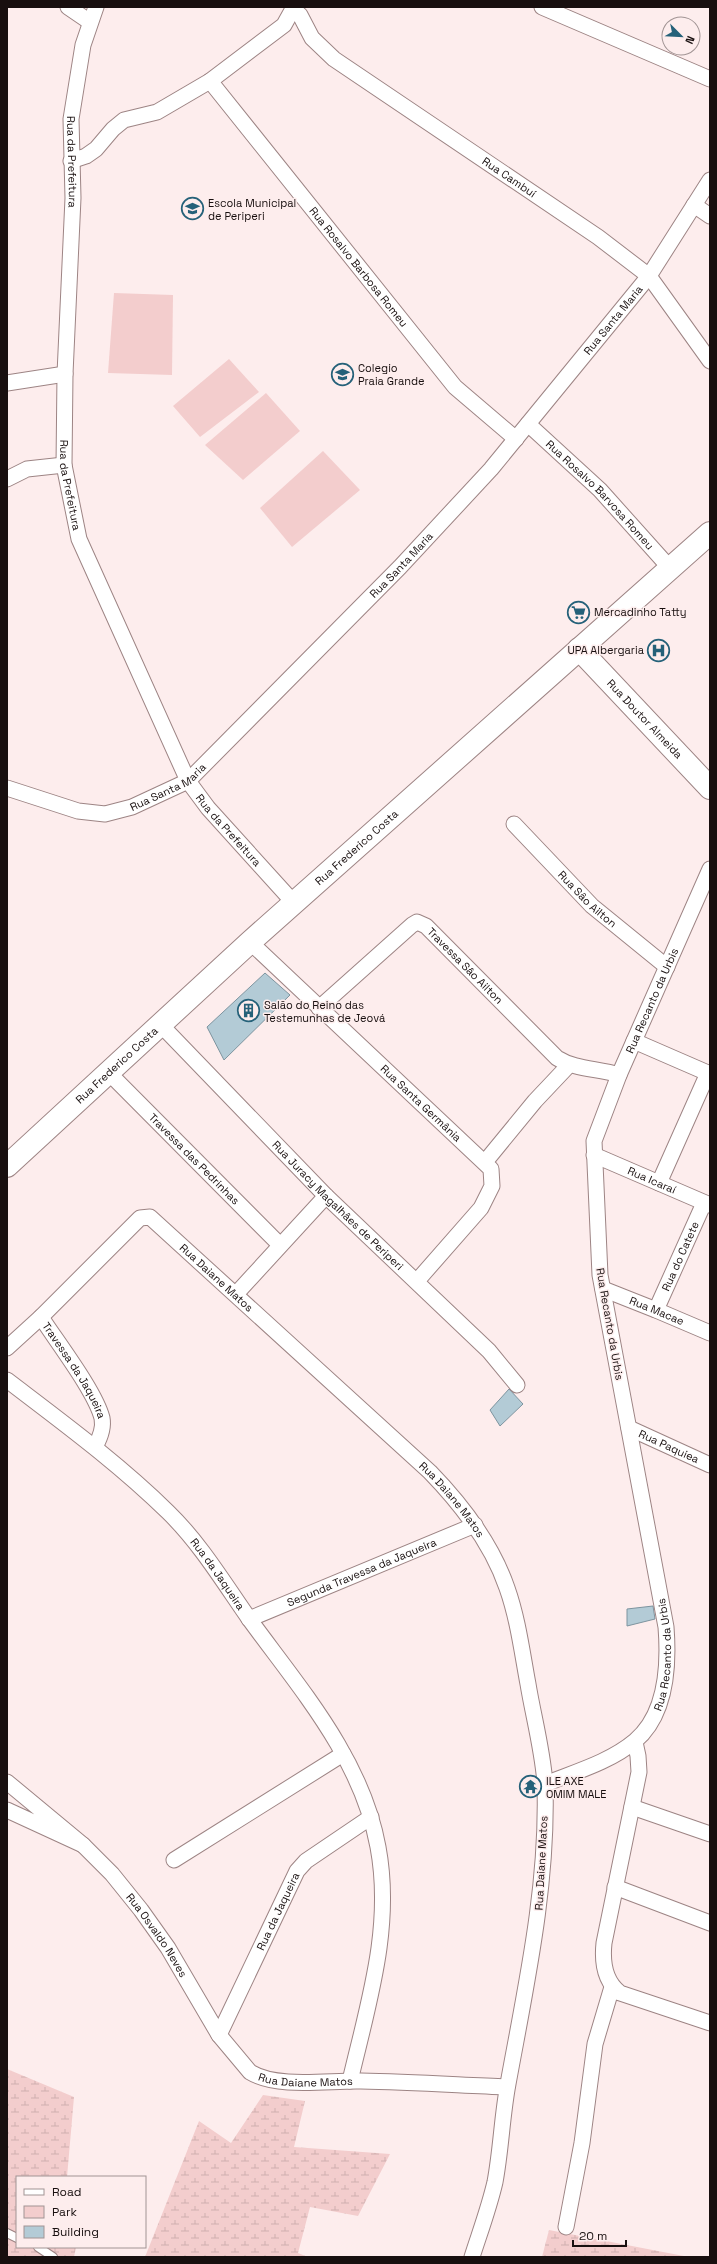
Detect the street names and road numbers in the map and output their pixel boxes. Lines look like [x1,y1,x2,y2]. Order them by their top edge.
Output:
street label: Rua da Prefeitura [64,116,80,209]
street label: Rua Cambuí [480,154,539,201]
street label: Rua Rosalvo Barbosa Romeu [306,204,411,330]
street label: Rua Santa Maria [580,282,646,358]
street label: Rua Rosalvo Barvosa Romeu [543,437,657,552]
street label: Rua da Prefeitura [57,440,84,532]
street label: Rua Santa Maria [367,529,436,601]
street label: Rua Doutor Almeida [604,676,686,762]
street label: Rua Santa Maria [128,760,209,814]
street label: Rua da Prefeitura [193,791,265,870]
street label: Rua Frederico Costa [312,806,402,888]
street label: Rua Sâo Ailton [555,868,620,930]
street label: Travessa Sâo Ailton [424,924,506,1007]
street label: Rua Recanto da Urbis [623,946,681,1055]
street label: Rua Frederico Costa [73,1023,161,1106]
street label: Rua Santa Germânia [378,1062,465,1145]
street label: Travessa das Pedrinhas [146,1110,243,1208]
street label: Rua Juracy Magalhâes de Periperi [269,1138,407,1273]
street label: Rua Icaraí [625,1163,679,1197]
street label: Rua do Catete [658,1219,702,1293]
street label: Rua Daiane Matos [177,1241,256,1315]
street label: Rua Recanto da Urbis [593,1267,627,1381]
street label: Rua Macae [627,1293,686,1328]
street label: Travessa da Jaqueira [39,1319,109,1421]
street label: Rua Paquiea [637,1426,702,1466]
street label: Rua Daiane Matos [416,1459,488,1540]
street label: Rua da Jaqueira [187,1535,248,1613]
street label: Segunda Travessa da Jaqueira [285,1535,439,1609]
street label: Rua Recanto da Urbis [650,1597,674,1713]
street label: Rua Daiane Matos [532,1815,550,1911]
street label: Rua da Jaqueira [253,1869,303,1953]
street label: Rua Osvaldo Neves [123,1890,191,1980]
street label: Rua Daiane Matos [257,2070,353,2090]

